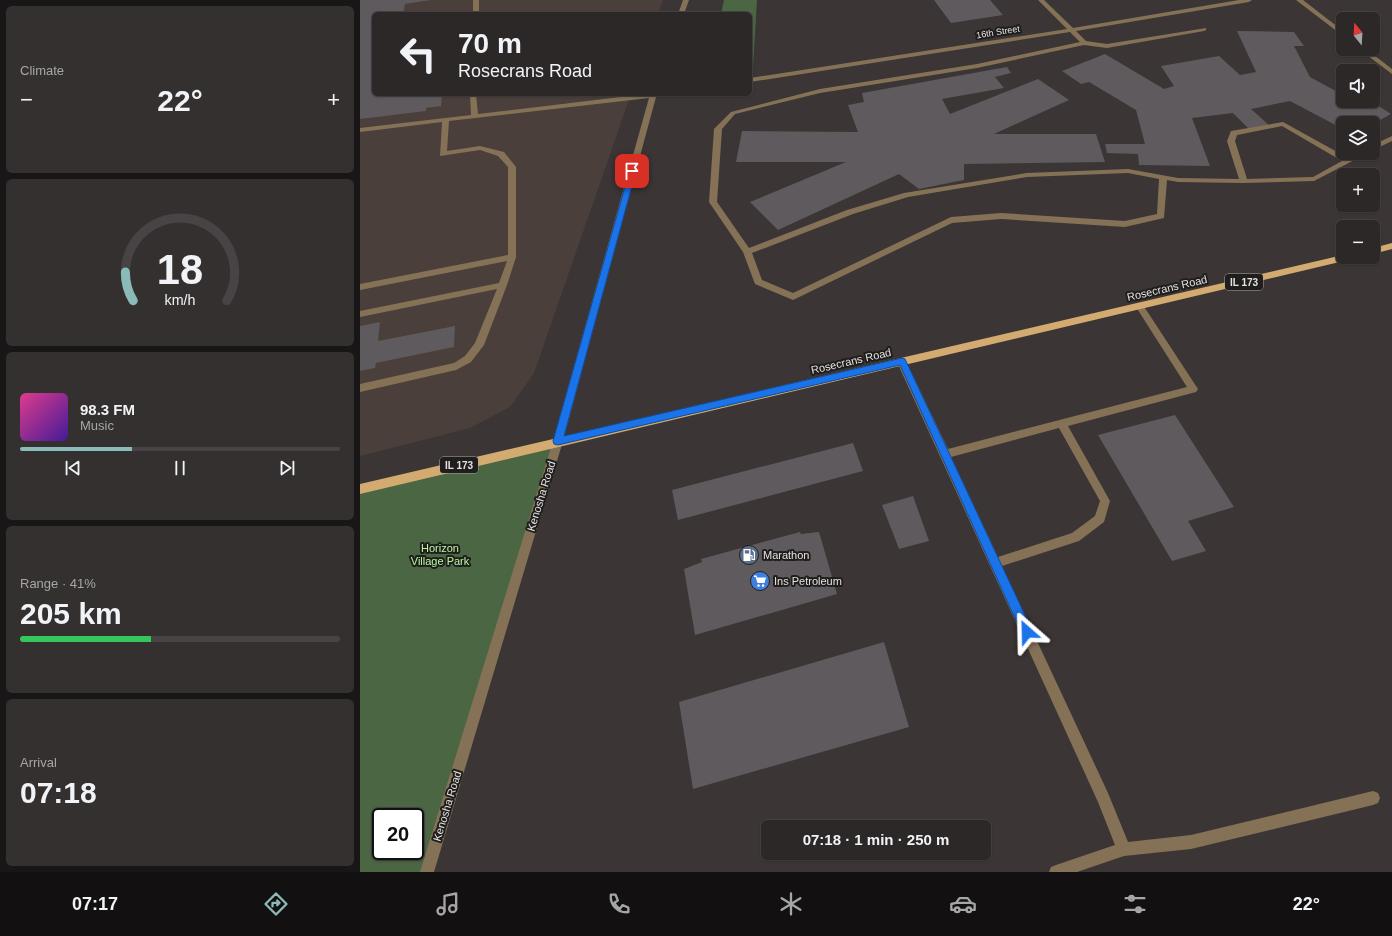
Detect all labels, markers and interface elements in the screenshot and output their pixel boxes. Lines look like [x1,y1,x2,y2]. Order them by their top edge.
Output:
north arrow [1336,12,1380,56]
map controls [1336,12,1380,264]
street label: 16th Street [975,24,1021,40]
icon: left [392,28,444,80]
text: 70 m [458,28,522,59]
text: Rosecrans Road [458,61,592,81]
text: Climate [20,63,64,78]
button: sound [1336,64,1380,108]
text: 22° [157,84,203,117]
text: − [20,87,33,112]
text: + [327,87,340,112]
button: layers [1336,116,1380,160]
pin [615,154,649,188]
icon: arrive [621,160,643,182]
button: + [1336,168,1380,212]
button: − [1336,220,1380,264]
text: 18 [157,246,203,293]
street label: Rosecrans Road [1126,273,1208,303]
road number: IL 173 [1225,274,1263,290]
text: km/h [165,291,196,307]
street label: Rosecrans Road [810,346,892,376]
text: 98.3 FM [80,401,135,418]
text: Music [80,418,114,433]
icon: previous [62,457,84,479]
icon: pause [169,457,191,479]
icon: next [276,457,298,479]
road number: IL 173 [440,457,478,473]
street label: Kenosha Road [525,459,557,533]
park label: Horizon Village Park [411,542,470,567]
fuel station icon: Marathon [738,544,760,566]
place label: Marathon [763,549,809,561]
supermarket icon: Ins Petroleum [749,570,771,592]
place label: Ins Petroleum [774,575,842,587]
text: Range · 41% [20,576,96,591]
text: 205 km [20,597,122,630]
position arrow [1006,611,1048,653]
text: Arrival [20,755,57,770]
street label: Kenosha Road [431,769,463,843]
text: 07:18 [20,776,97,809]
speed limit sign: 20 [372,808,424,860]
text: 07:18 · 1 min · 250 m [803,831,949,848]
icon: directions [262,890,290,918]
icon: music [434,890,462,918]
icon: phone [605,890,633,918]
icon: climate [777,890,805,918]
icon: car [949,890,977,918]
icon: filters [1121,890,1149,918]
text: 07:17 [72,894,118,914]
text: 22° [1293,894,1320,914]

